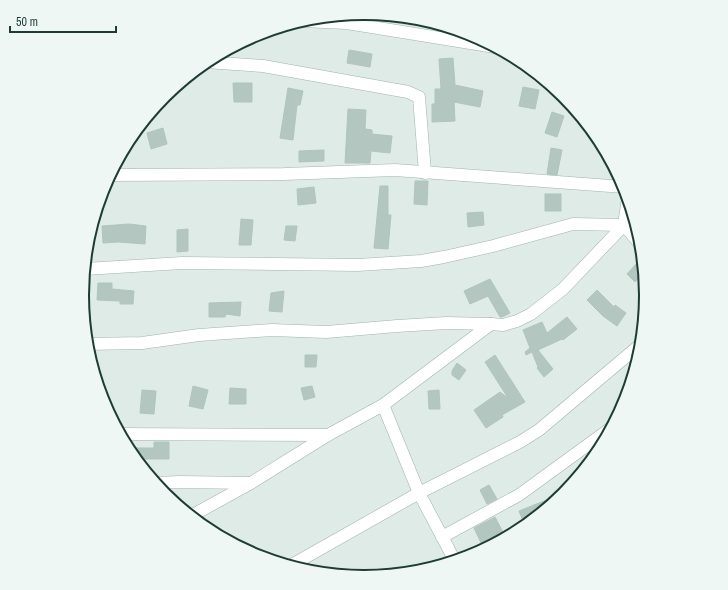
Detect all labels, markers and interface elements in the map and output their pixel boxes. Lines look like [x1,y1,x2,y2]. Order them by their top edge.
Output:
scale bar [10,8,116,34]
text: 50 m [16,14,38,30]

